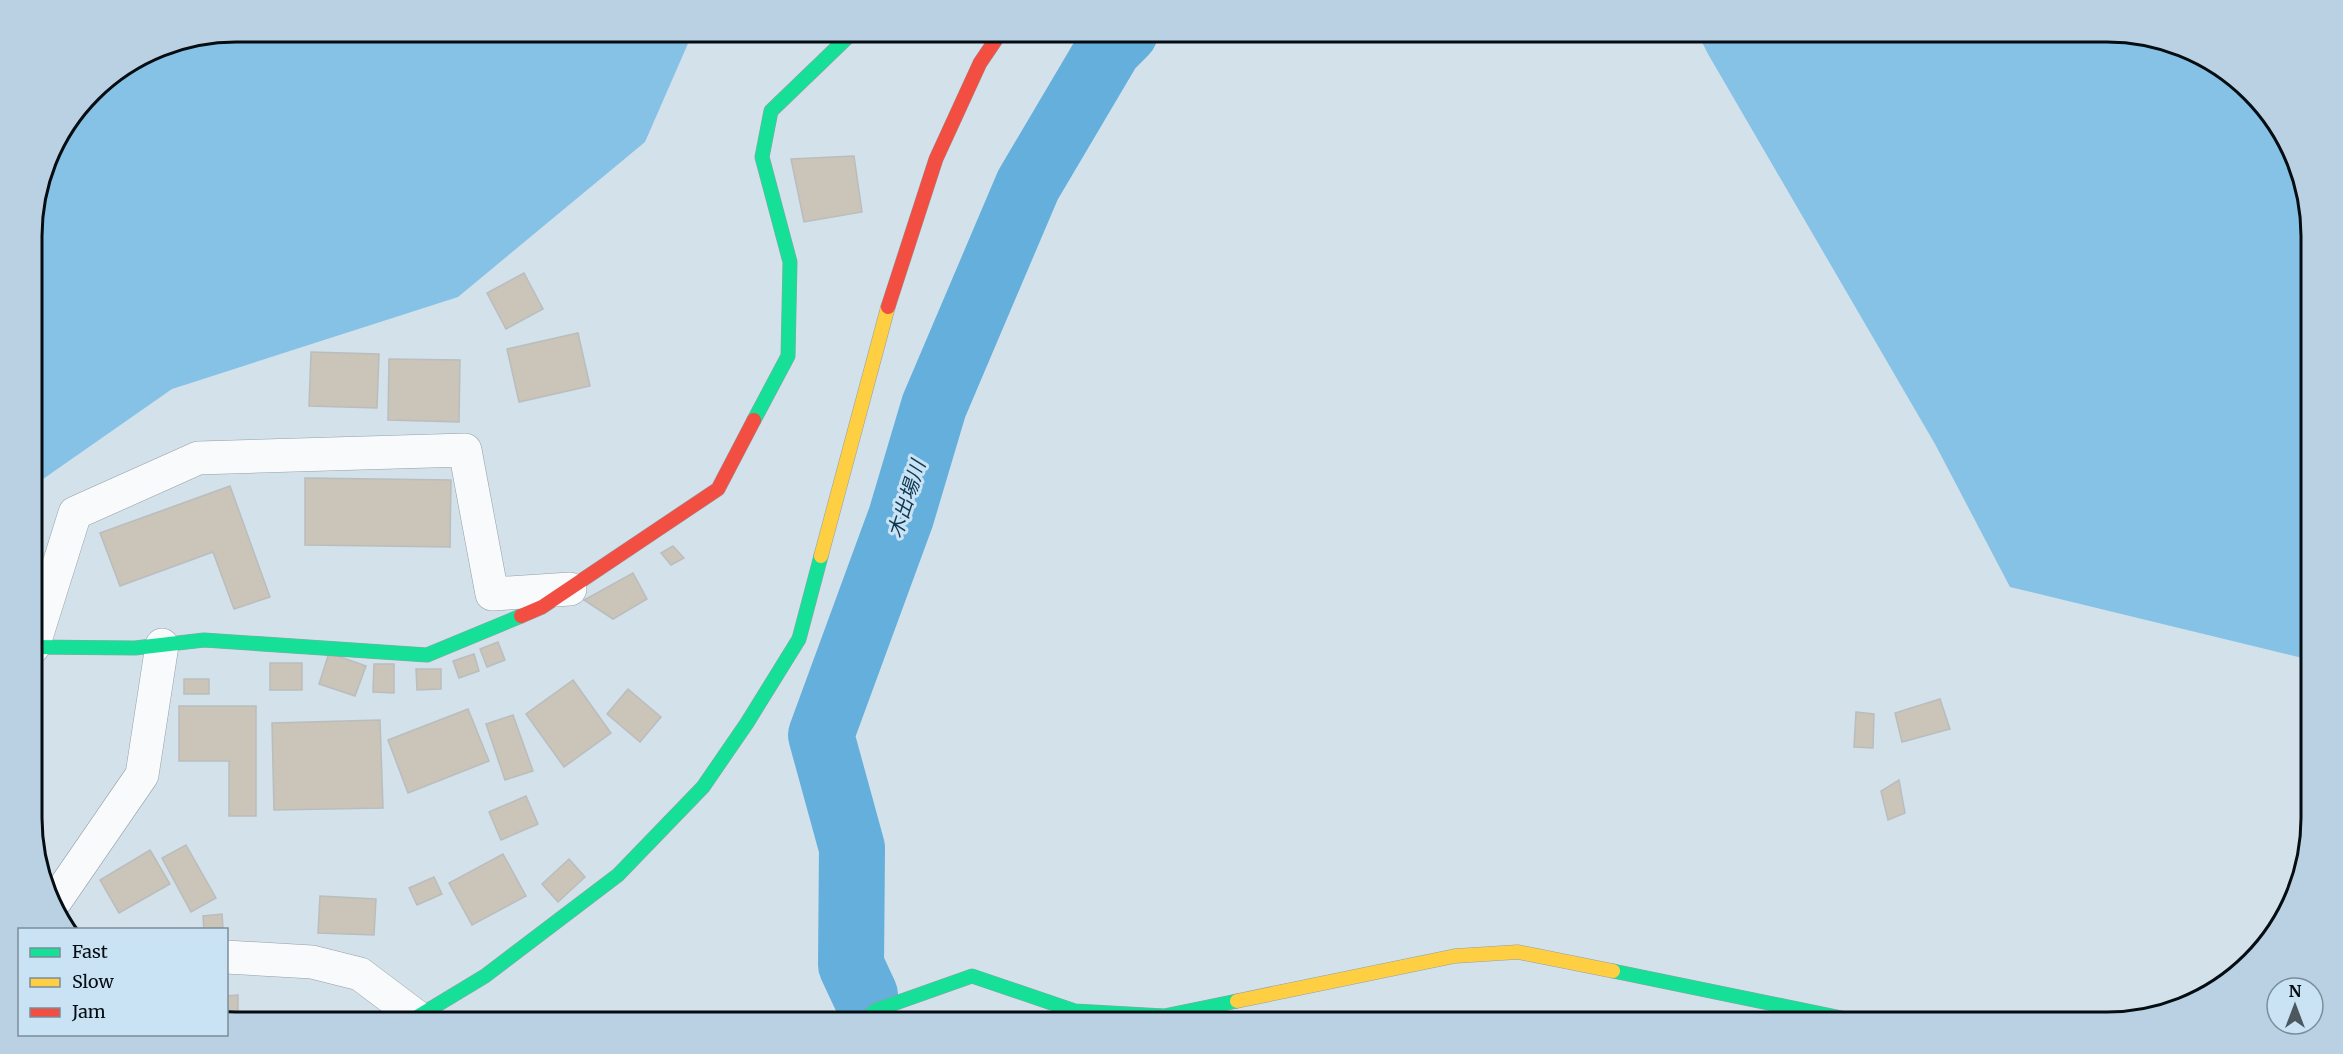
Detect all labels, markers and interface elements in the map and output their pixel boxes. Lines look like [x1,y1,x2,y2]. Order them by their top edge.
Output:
water label: 木出場川 [882,455,931,541]
legend [18,928,228,1036]
text: Fast [72,940,108,963]
text: Slow [72,970,115,993]
north arrow [2265,976,2325,1036]
text: N [2289,981,2302,1001]
text: Jam [71,1000,106,1023]

